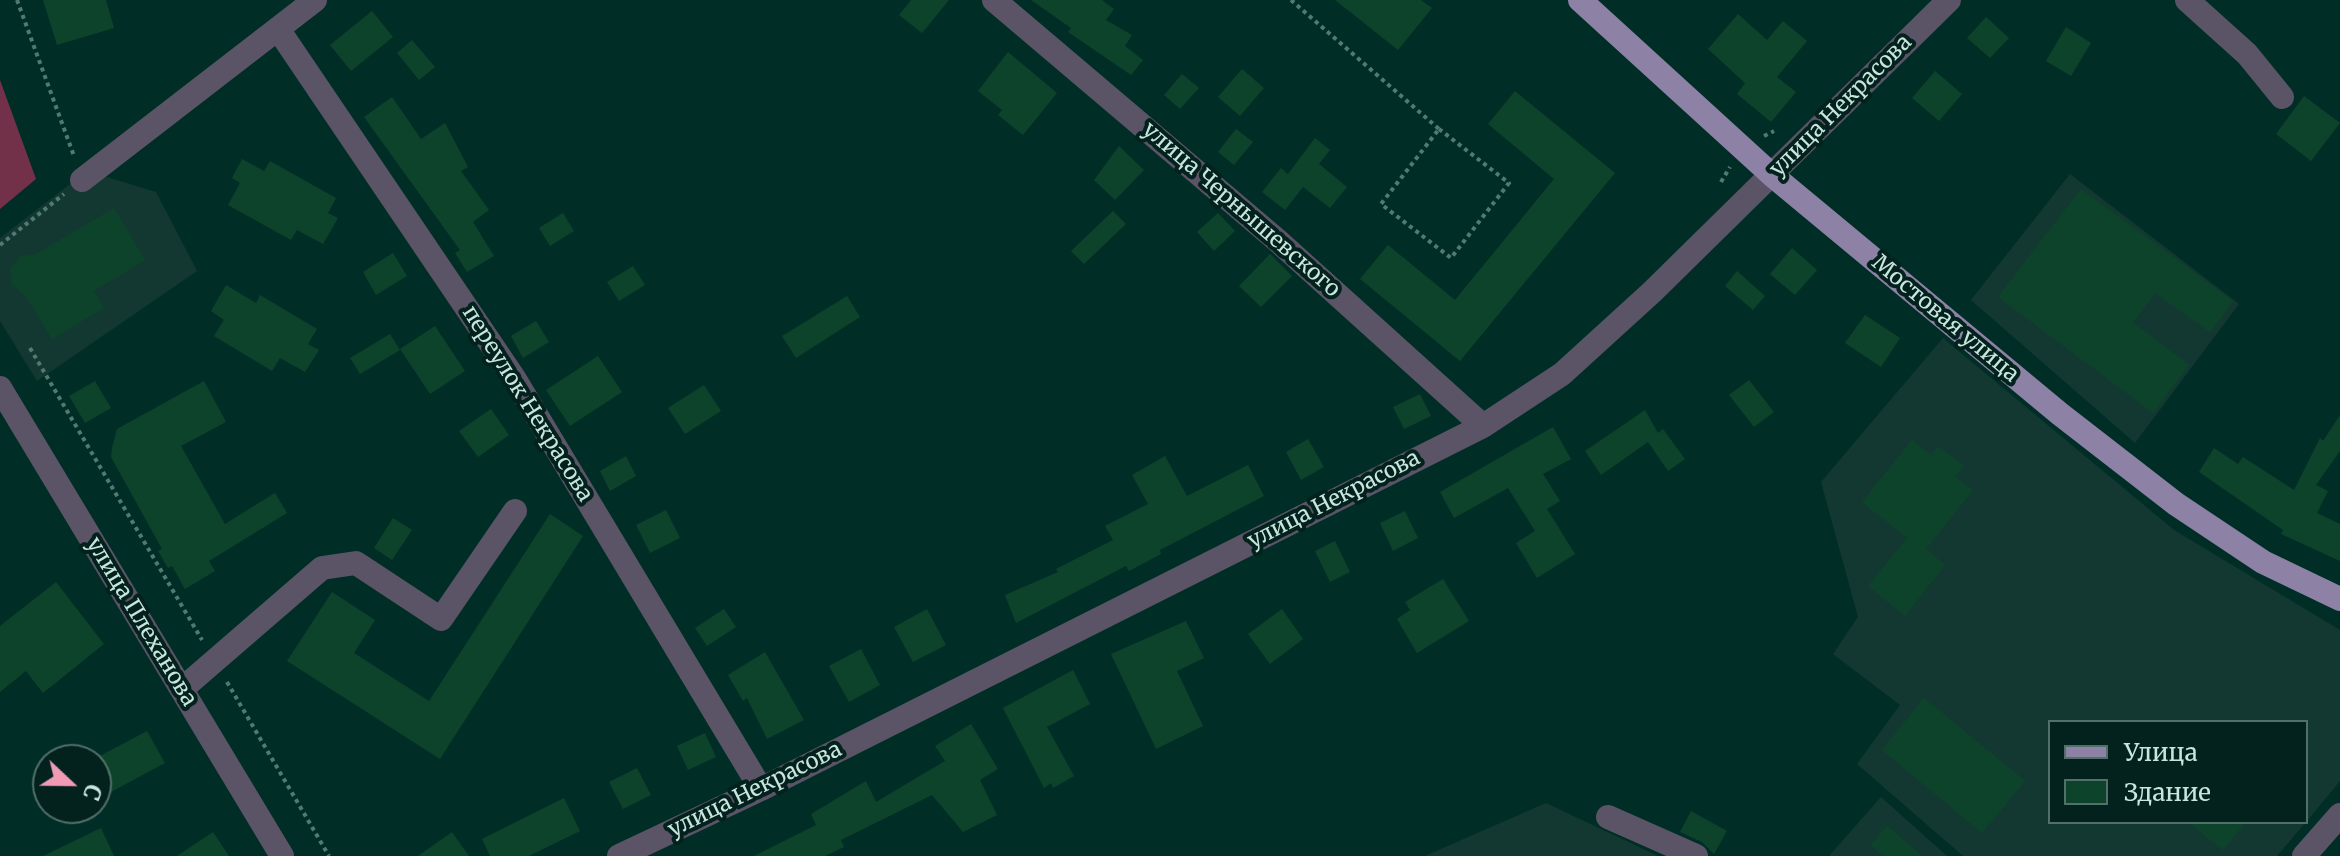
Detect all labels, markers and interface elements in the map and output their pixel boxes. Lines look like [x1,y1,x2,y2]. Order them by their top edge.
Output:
street label: улица Некрасова [1765,30,1917,182]
street label: улица Чернышевского [1137,117,1345,303]
street label: Мостовая улица [1866,250,2024,388]
street label: переулок Некрасова [456,301,598,507]
street label: улица Некрасова [1243,445,1425,555]
street label: улица Плеханова [80,533,202,711]
legend [2048,720,2308,824]
street label: улица Некрасова [664,737,846,843]
text: Улица [2124,737,2198,768]
north arrow [32,744,112,824]
text: Здание [2124,777,2211,808]
text: С [77,780,108,804]

